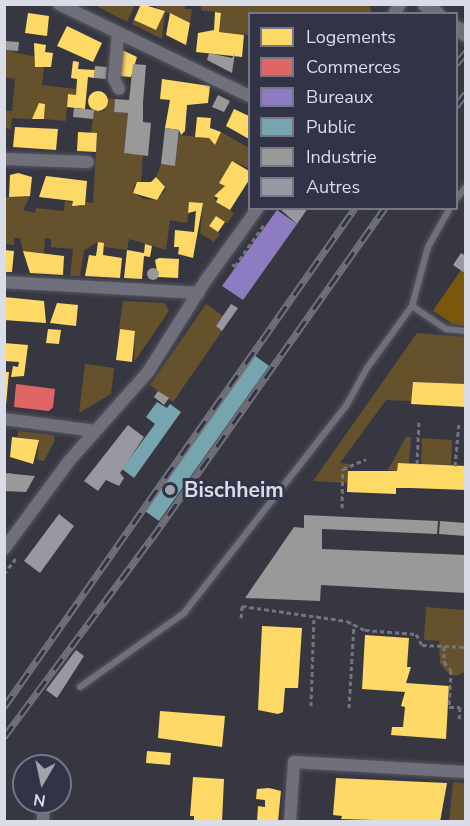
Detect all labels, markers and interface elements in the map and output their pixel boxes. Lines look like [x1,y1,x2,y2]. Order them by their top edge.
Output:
legend [248,12,458,210]
text: Logements [306,25,396,49]
text: Commerces [306,55,401,79]
text: Bureaux [306,85,373,109]
text: Public [306,115,356,139]
text: Industrie [306,145,377,169]
text: Autres [306,175,360,199]
place label: Bischheim [184,477,284,503]
marker: Bischheim [161,481,179,499]
north arrow [12,754,72,814]
text: N [32,788,47,812]

